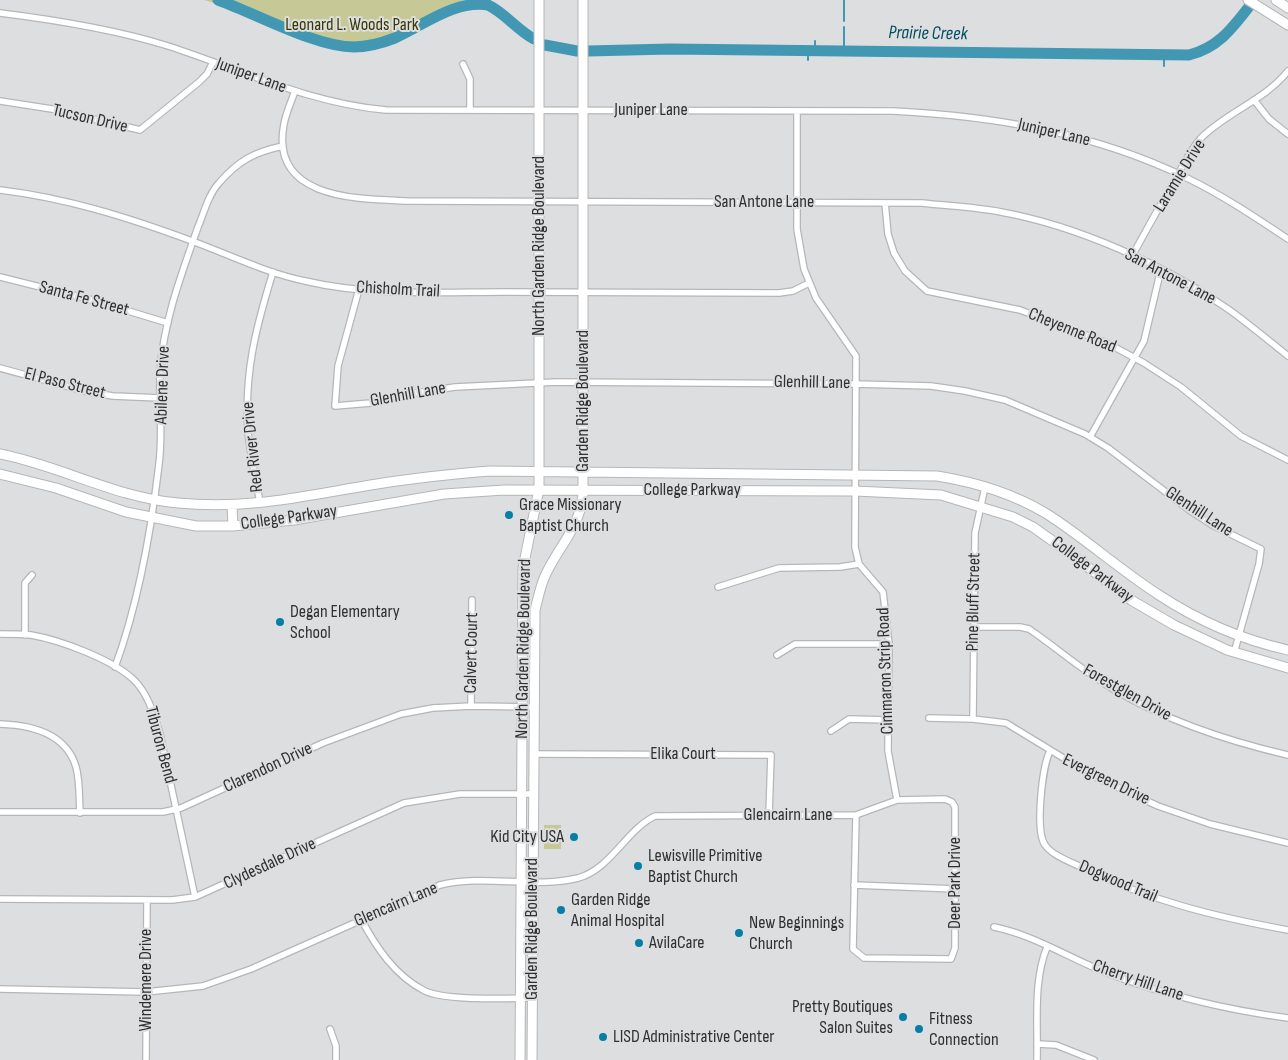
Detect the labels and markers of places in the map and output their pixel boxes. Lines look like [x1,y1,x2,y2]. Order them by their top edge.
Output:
place label: Grace Missionary Baptist Church [519,494,622,536]
marker: Grace Missionary Baptist Church [503,509,515,521]
place label: Degan Elementary School [290,601,400,644]
marker: Degan Elementary School [274,616,286,628]
place label: Kid City USA [490,826,564,848]
marker: Kid City USA [568,831,580,843]
place label: Lewisville Primitive Baptist Church [648,845,763,888]
marker: Lewisville Primitive Baptist Church [632,860,644,872]
place label: Garden Ridge Animal Hospital [571,889,664,932]
marker: Garden Ridge Animal Hospital [555,904,567,916]
place label: New Beginnings Church [749,912,844,954]
marker: New Beginnings Church [733,927,745,939]
place label: AvilaCare [649,932,705,954]
marker: AvilaCare [633,937,645,949]
place label: Pretty Boutiques Salon Suites [792,996,893,1038]
place label: Fitness Connection [929,1008,999,1050]
marker: Pretty Boutiques Salon Suites [897,1011,909,1023]
marker: Fitness Connection [913,1023,925,1035]
place label: LISD Administrative Center [613,1026,775,1048]
marker: LISD Administrative Center [597,1031,609,1043]

